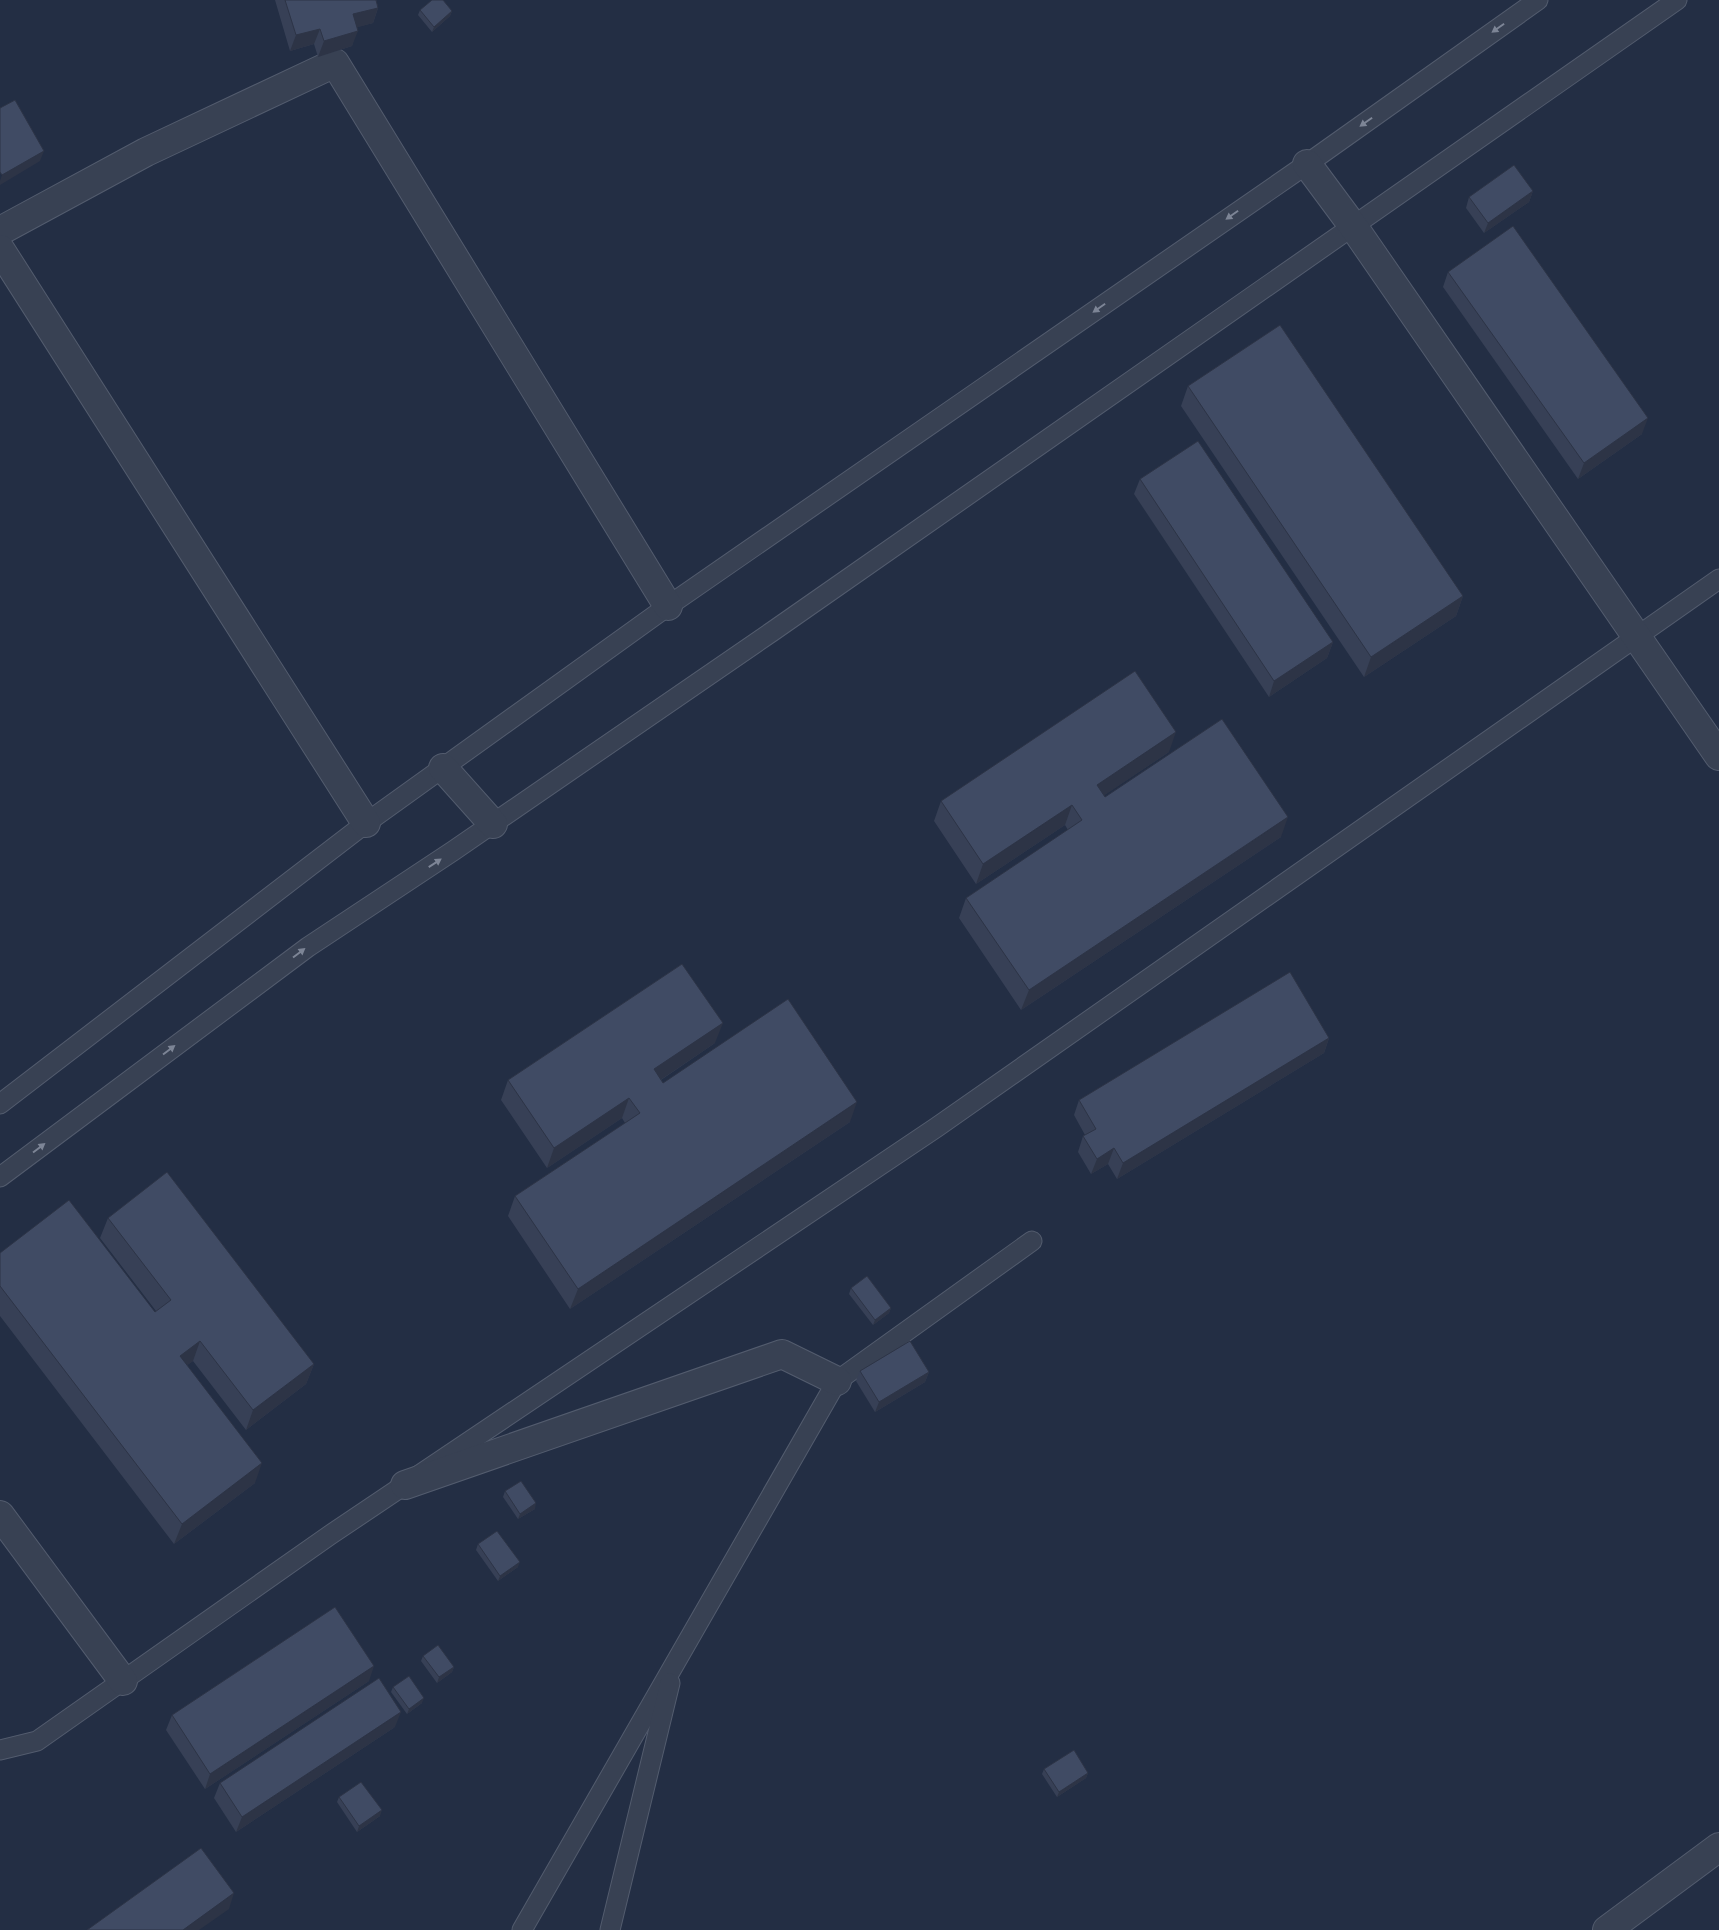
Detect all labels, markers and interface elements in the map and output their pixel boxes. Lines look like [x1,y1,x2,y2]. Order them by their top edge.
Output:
one-way arrow [1491,23,1505,33]
one-way arrow [1359,117,1372,127]
one-way arrow [1226,210,1239,220]
one-way arrow [1092,303,1106,313]
one-way arrow [428,859,441,868]
one-way arrow [292,948,306,958]
one-way arrow [162,1045,175,1056]
one-way arrow [32,1143,46,1153]

